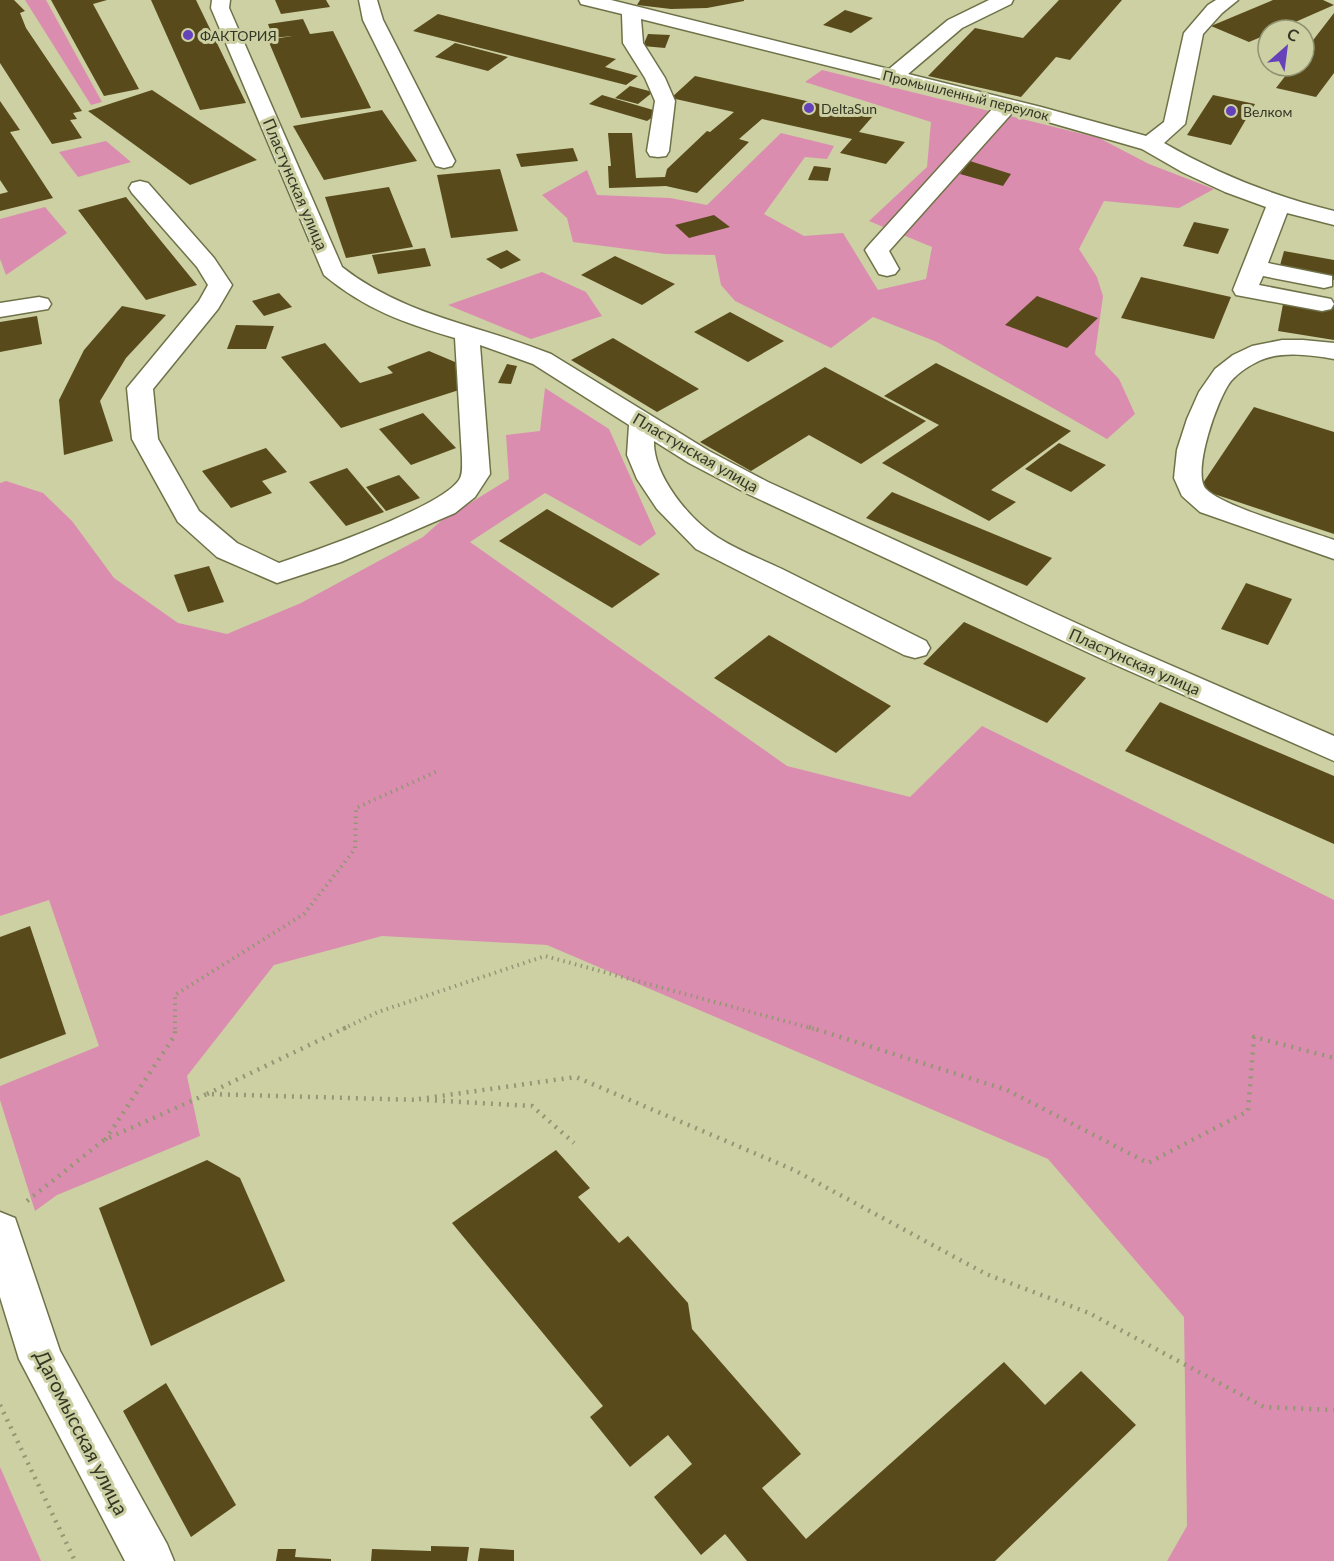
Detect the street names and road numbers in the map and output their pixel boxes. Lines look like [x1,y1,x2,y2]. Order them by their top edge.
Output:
street label: Промышленный переулок [881,66,1052,124]
street label: Пластунская улица [260,115,332,253]
street label: Пластунская улица [630,408,762,496]
street label: Пластунская улица [1067,624,1203,698]
street label: Дагомысская улица [30,1345,134,1519]

